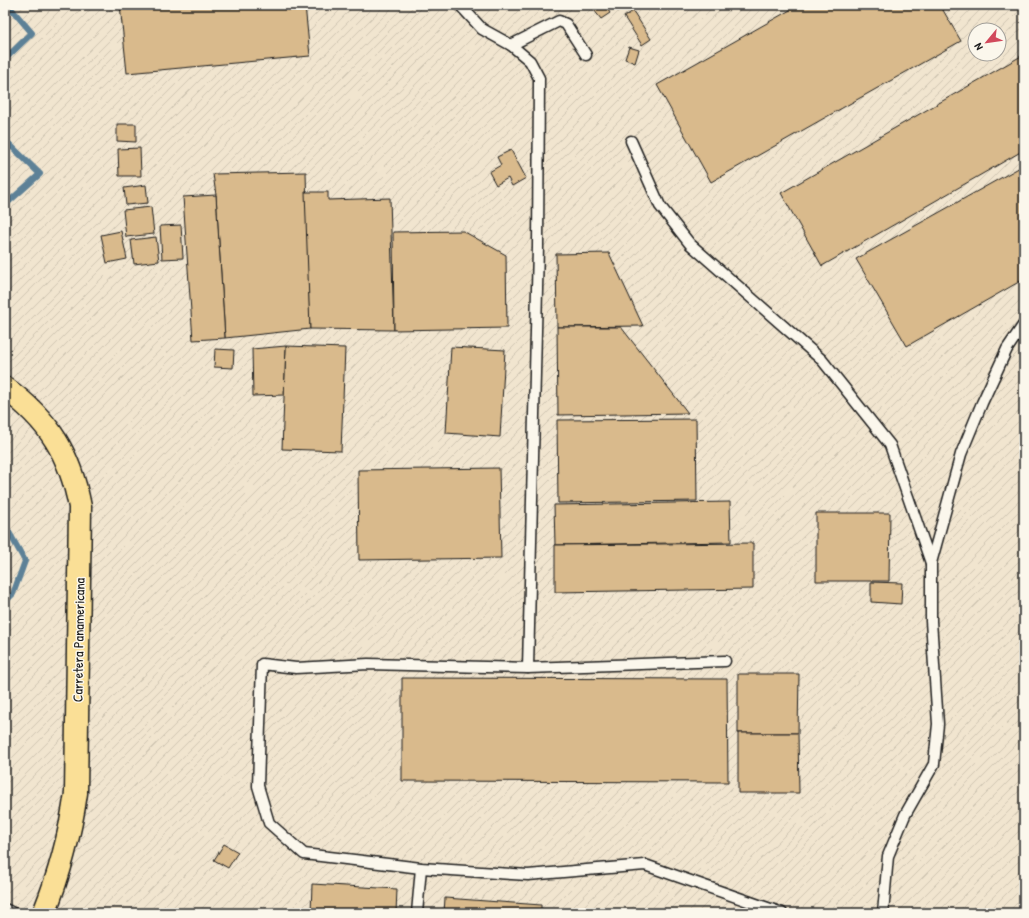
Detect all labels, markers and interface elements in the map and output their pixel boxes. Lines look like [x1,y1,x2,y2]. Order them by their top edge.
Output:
north arrow [967,22,1007,62]
text: N [971,41,986,53]
street label: Carretera Panamericana [67,577,89,702]

